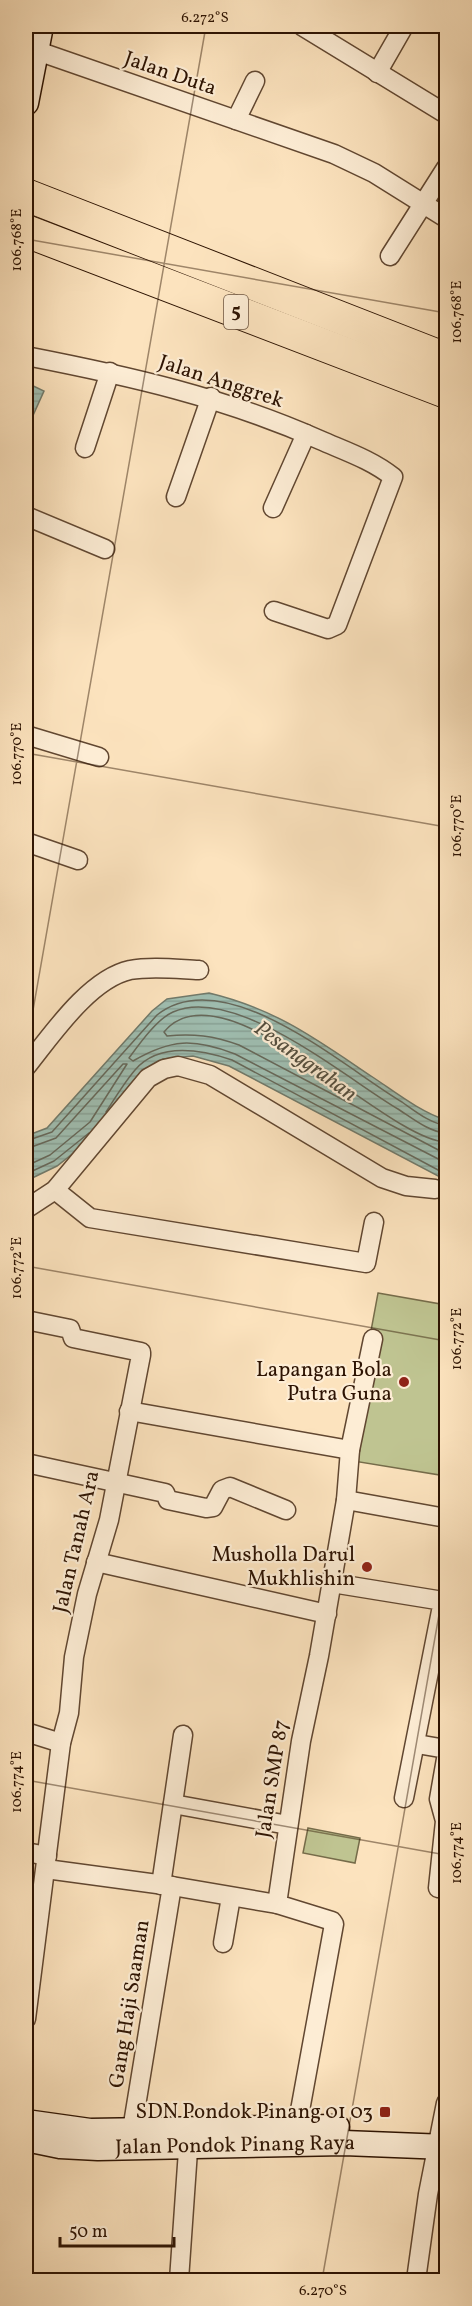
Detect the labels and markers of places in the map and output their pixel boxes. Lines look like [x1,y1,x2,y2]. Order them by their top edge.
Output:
place label: Lapangan Bola Putra Guna [256,1356,392,1409]
marker: Lapangan Bola Putra Guna [397,1375,411,1389]
place label: Musholla Darul Mukhlishin [212,1541,355,1594]
marker: Musholla Darul Mukhlishin [360,1560,374,1574]
place label: SDN Pondok Pinang 01 03 [136,2098,373,2127]
marker: SDN Pondok Pinang 01 03 [378,2105,392,2119]

